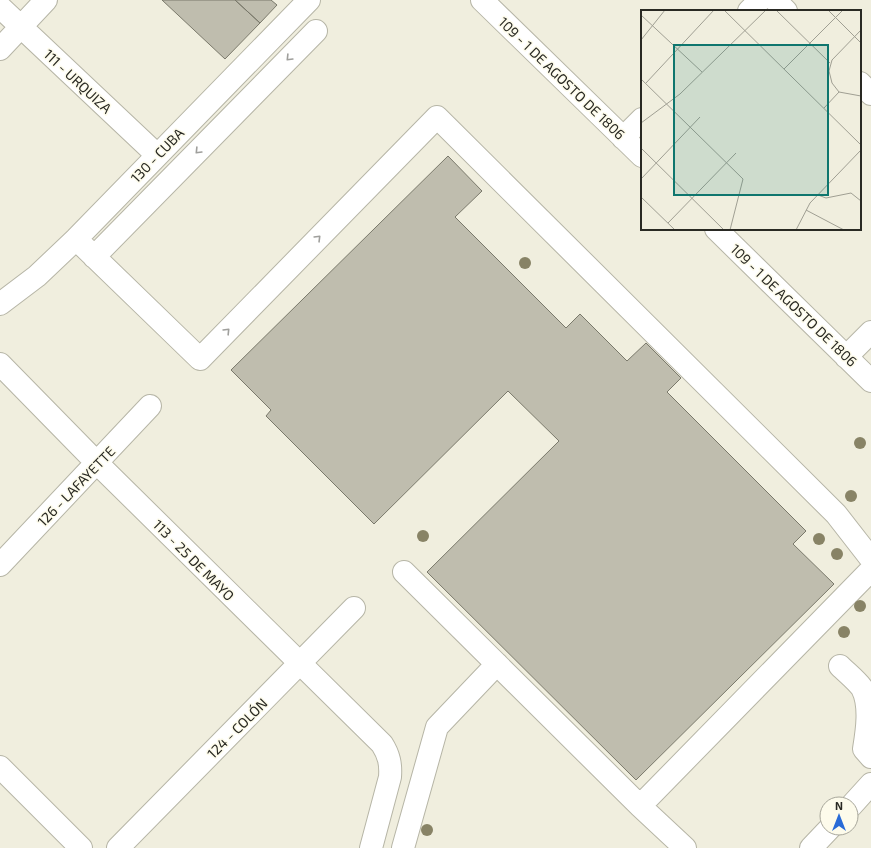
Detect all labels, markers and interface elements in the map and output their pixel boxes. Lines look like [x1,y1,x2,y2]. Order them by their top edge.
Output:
inset map [641,10,861,230]
street label: 109 - 1 DE AGOSTO DE 1806 [495,13,629,143]
street label: 111 - URQUIZA [41,45,116,117]
one-way arrow [286,53,294,61]
street label: 130 - CUBA [127,124,187,186]
one-way arrow [195,146,203,154]
one-way arrow [313,235,321,243]
street label: 109 - 1 DE AGOSTO DE 1806 [727,240,861,370]
one-way arrow [222,328,230,336]
street label: 126 - LAFAYETTE [34,442,119,529]
street label: 113 - 25 DE MAYO [150,516,238,604]
street label: 124 - COLÓN [203,694,271,762]
north arrow [819,796,859,836]
text: N [835,799,843,812]

